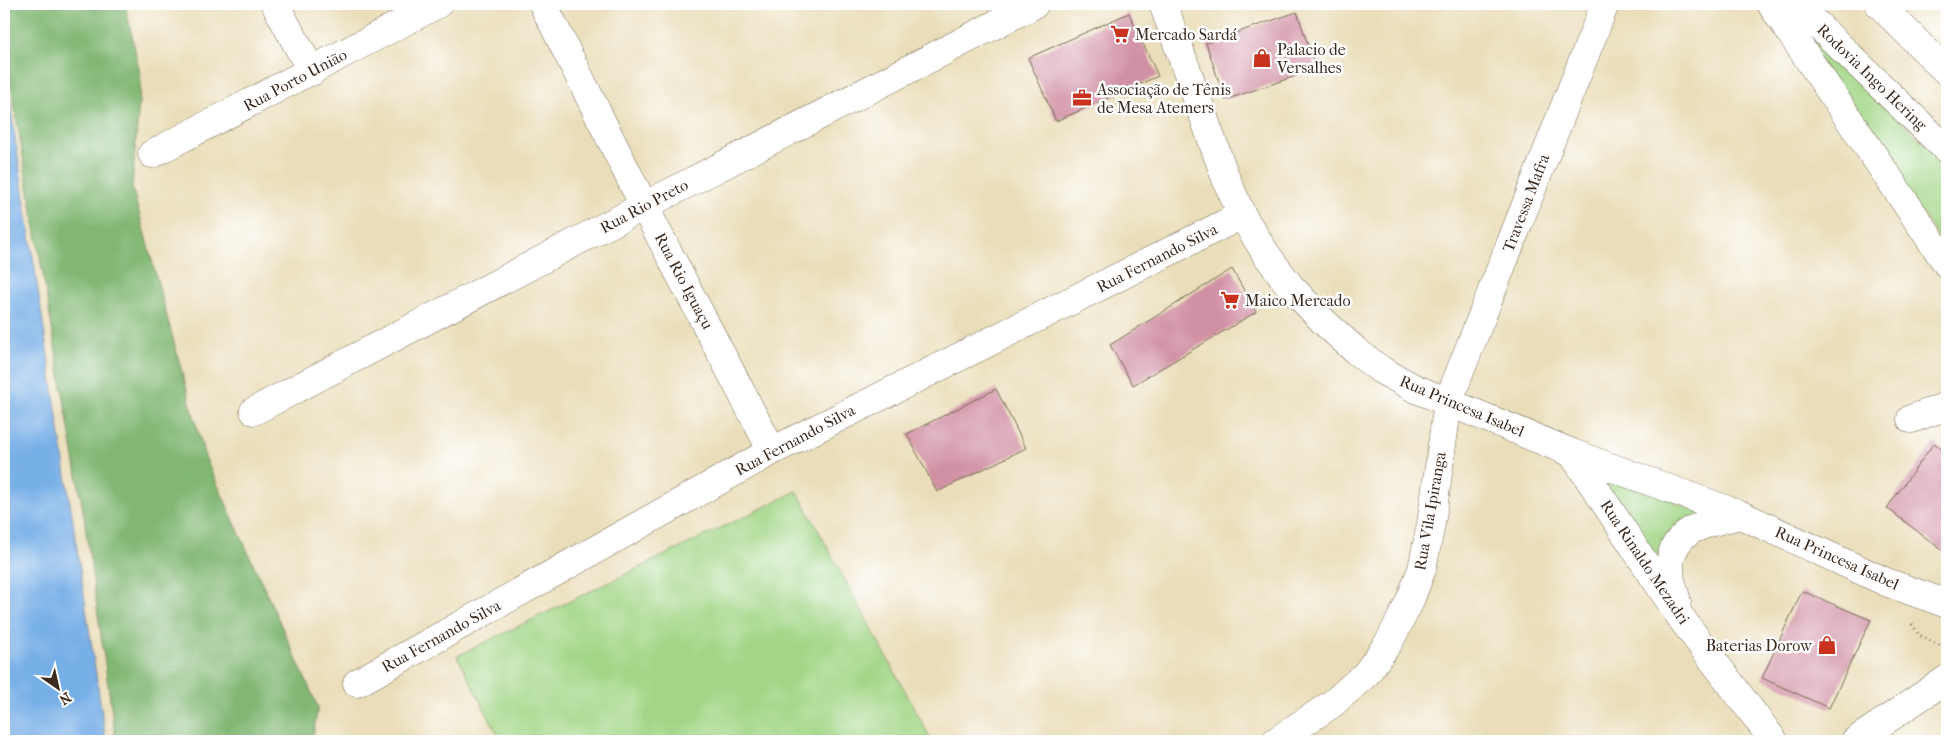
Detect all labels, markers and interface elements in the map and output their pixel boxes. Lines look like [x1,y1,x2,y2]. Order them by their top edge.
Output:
street label: Rodovia Ingo Hering [1813,20,1931,134]
supermarket icon: Mercado Sardá [1109,23,1131,45]
place label: Mercado Sardá [1135,25,1238,44]
place label: Palacio de Versalhes [1276,40,1346,77]
street label: Rua Porto União [240,45,350,115]
shop icon: Palacio de Versalhes [1251,47,1273,69]
place label: Associação de Tênis de Mesa Atemers [1096,80,1231,117]
office icon: Associação de Tênis de Mesa Atemers [1071,87,1093,109]
street label: Travessa Mafra [1499,151,1554,255]
street label: Rua Rio Preto [597,175,691,237]
street label: Rua Fernando Silva [1093,219,1221,297]
street label: Rua Rio Iguaçu [651,230,717,332]
supermarket icon: Maico Mercado [1219,289,1241,311]
place label: Maico Mercado [1245,291,1351,310]
street label: Rua Princesa Isabel [1397,371,1528,441]
street label: Rua Fernando Silva [732,400,859,480]
street label: Rua Vila Ipiranga [1410,449,1450,572]
street label: Rua Rinaldo Mezadri [1596,496,1694,628]
street label: Rua Princesa Isabel [1772,522,1902,594]
street label: Rua Fernando Silva [378,595,504,677]
shop icon: Baterias Dorow [1816,634,1838,656]
place label: Baterias Dorow [1706,636,1813,655]
north arrow [32,662,82,712]
text: N [56,688,74,709]

